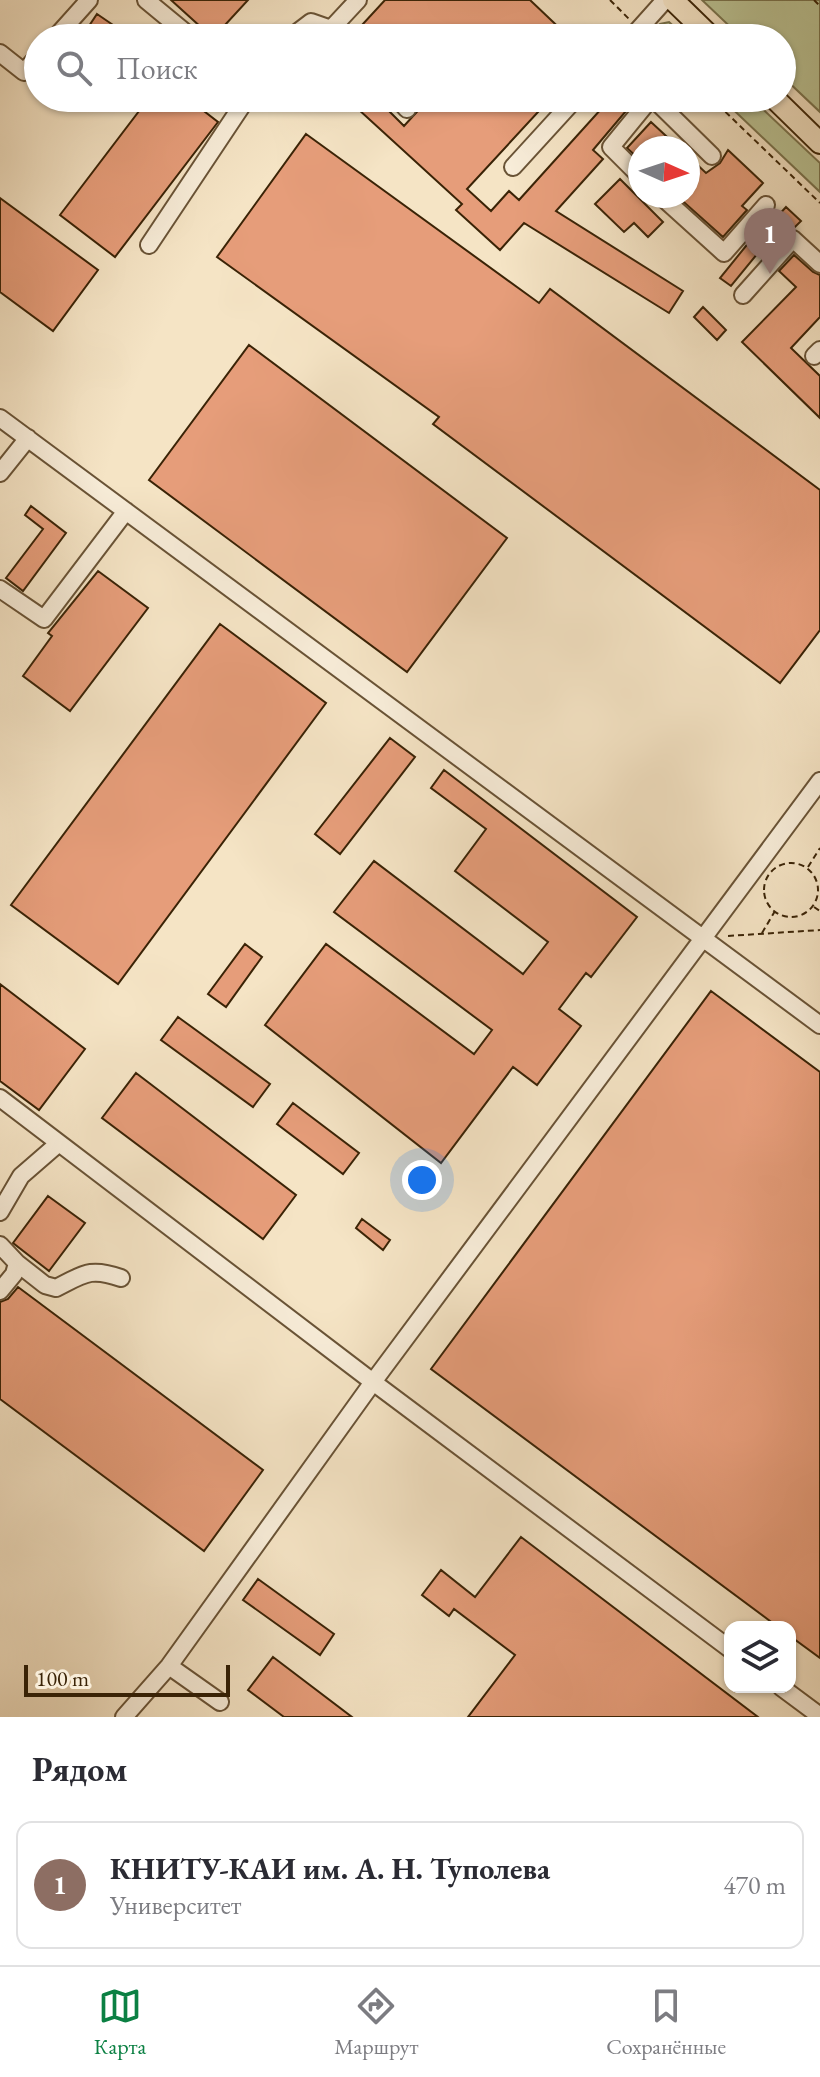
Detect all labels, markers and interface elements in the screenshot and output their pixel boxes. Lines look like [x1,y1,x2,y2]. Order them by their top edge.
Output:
search box [24,24,796,112]
icon: search [52,46,96,90]
text: Поиск [116,49,198,88]
north arrow [628,136,700,208]
pin: 1 [744,208,796,274]
your location [402,1160,442,1200]
map controls [724,1621,796,1693]
button: layers [724,1621,796,1693]
scale bar [24,1661,230,1697]
text: 100 m [36,1664,89,1693]
text: Рядом [32,1747,127,1791]
text: КНИТУ-КАИ им. А. Н. Туполева [110,1849,550,1888]
text: 1 [53,1868,67,1902]
text: 470 m [723,1868,786,1902]
text: Университет [110,1888,242,1922]
tab: Карта [94,1984,146,2061]
tab: Маршрут [334,1984,418,2061]
tab: Сохранённые [606,1984,726,2061]

